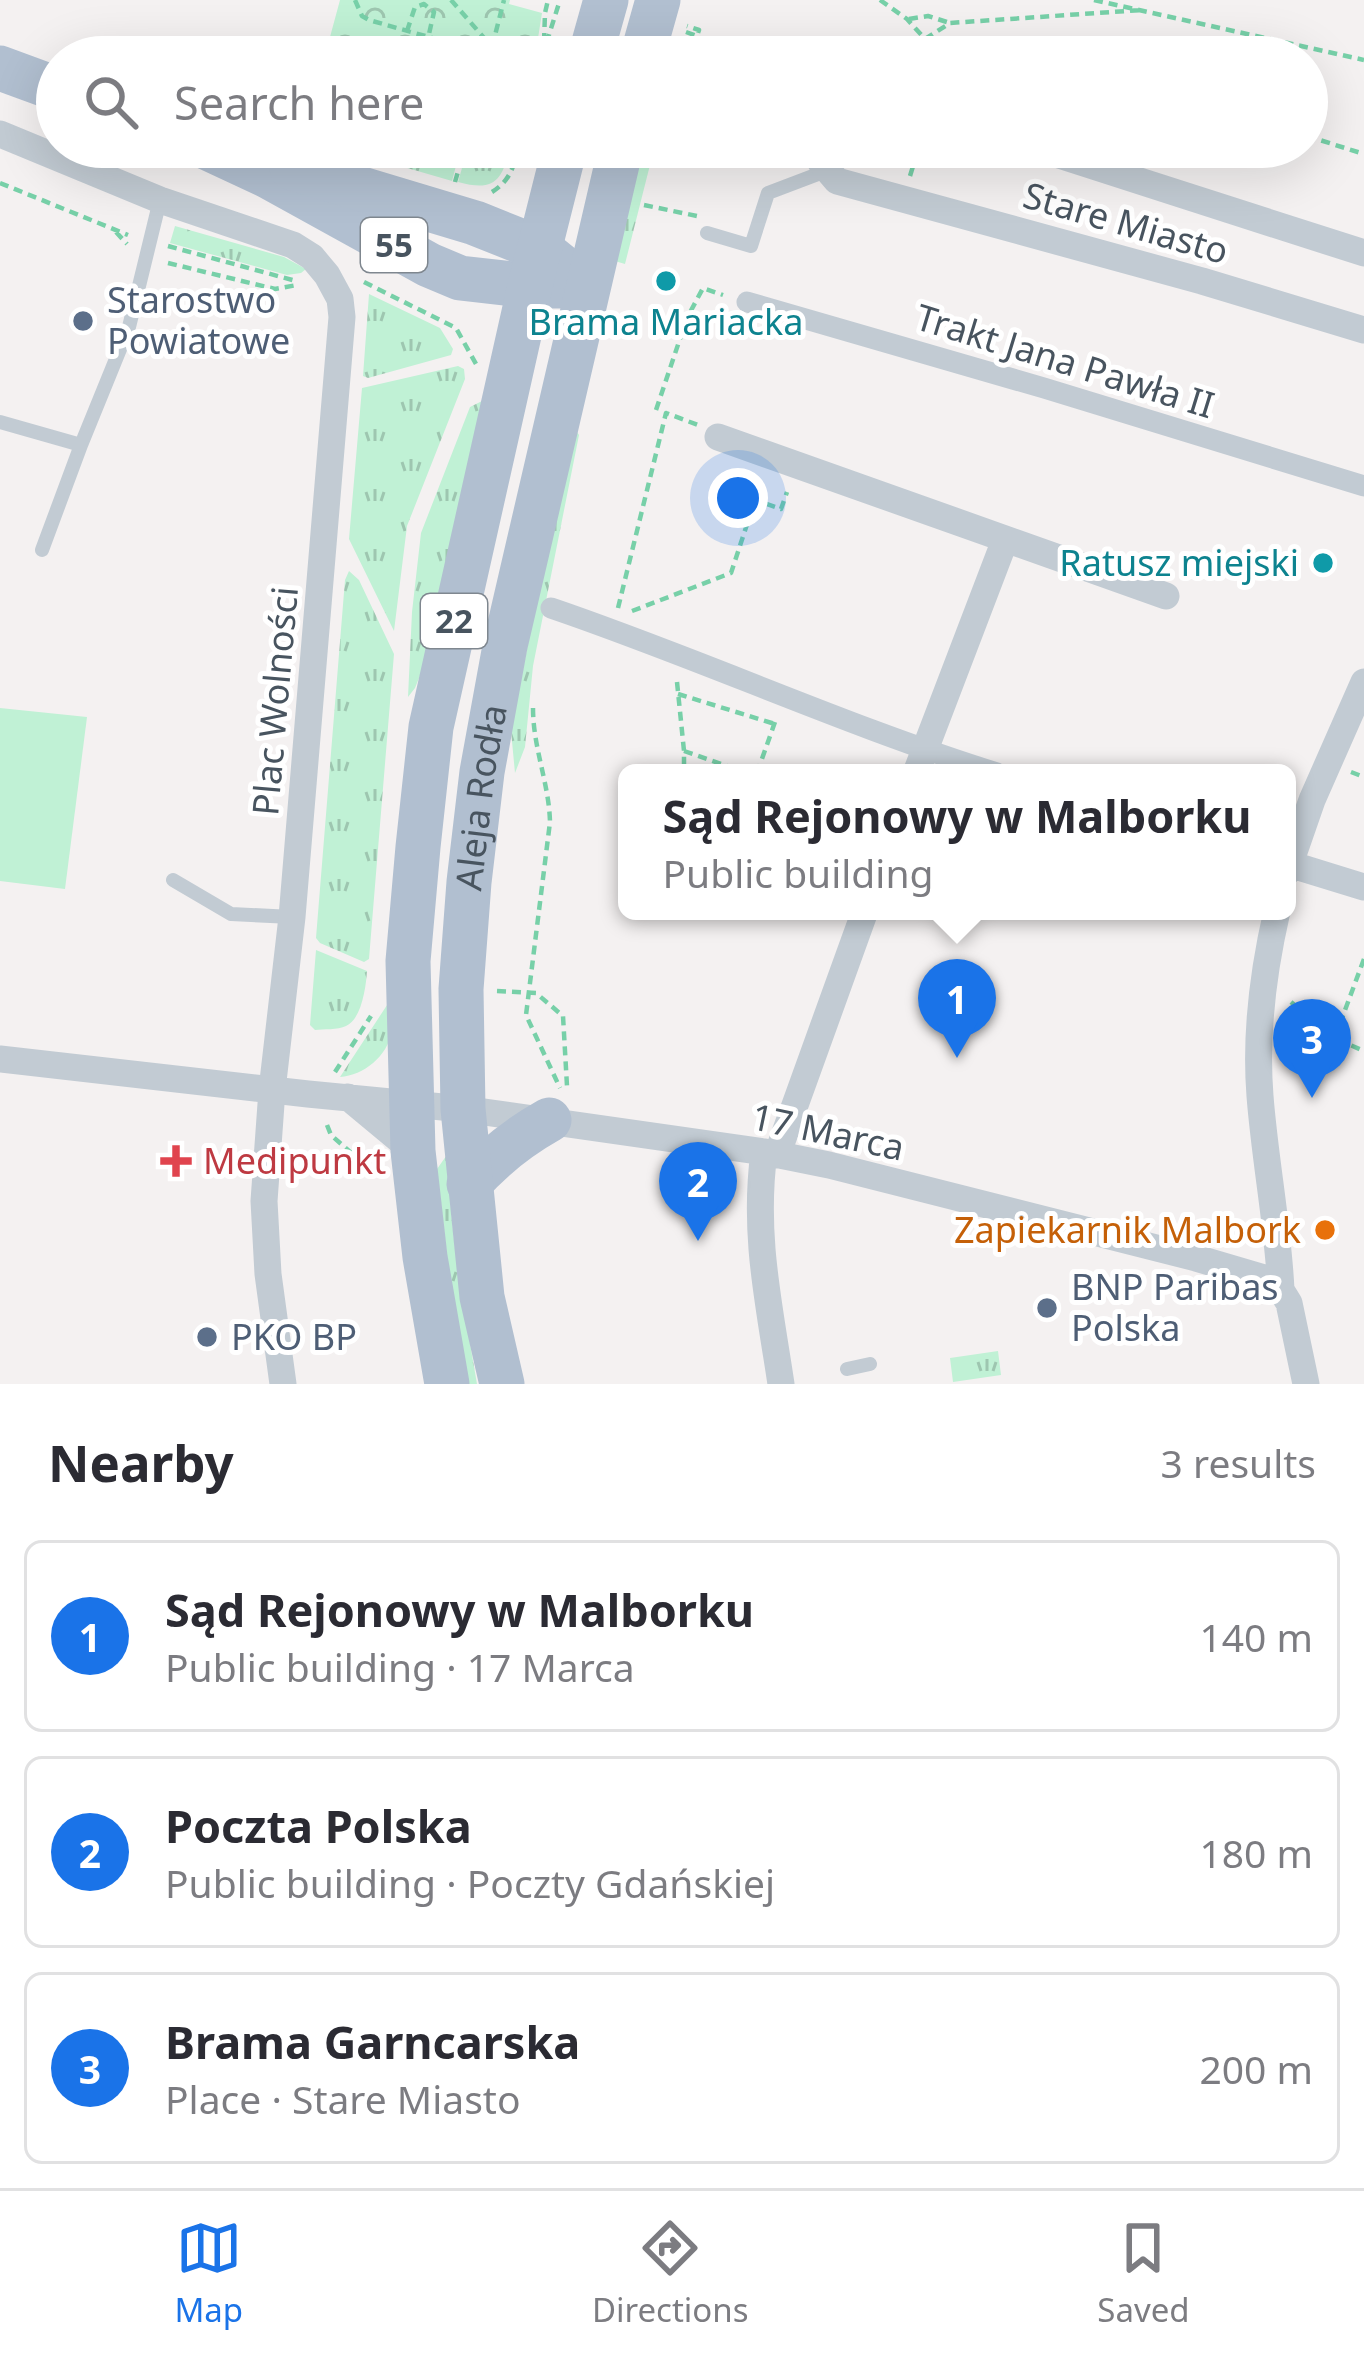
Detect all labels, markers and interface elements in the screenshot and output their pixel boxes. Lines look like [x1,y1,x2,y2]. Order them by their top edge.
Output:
search box [36,36,1328,168]
icon: search [78,69,144,135]
text: Search here [174,72,424,133]
street label: Stare Miasto [1018,170,1234,275]
road number: 55 [361,218,427,272]
marker: Brama Mariacka [653,268,679,294]
place label: Starostwo Powiatowe [107,275,290,365]
street label: Trakt Jana Pawła II [910,292,1220,429]
place label: Brama Mariacka [529,297,803,346]
marker: Starostwo Powiatowe [70,308,96,334]
your location [708,468,768,528]
place label: Ratusz miejski [1059,538,1299,587]
marker: Ratusz miejski [1310,550,1336,576]
street label: Plac Wolności [240,584,309,817]
road number: 22 [421,594,487,648]
street label: Aleja Rodła [443,700,518,893]
popup [618,764,1296,920]
text: Sąd Rejonowy w Malborku [662,785,1252,846]
text: Public building [662,846,933,899]
pin: 1 [918,959,996,1058]
pin: 3 [1273,999,1351,1098]
street label: 17 Marca [747,1091,909,1172]
place label: Medipunkt [203,1136,386,1185]
pin: 2 [659,1142,737,1241]
marker: Medipunkt [160,1145,192,1177]
place label: Zapiekarnik Malbork [954,1205,1301,1254]
marker: Zapiekarnik Malbork [1312,1217,1338,1243]
place label: BNP Paribas Polska [1071,1262,1279,1352]
marker: BNP Paribas Polska [1034,1295,1060,1321]
place label: PKO BP [231,1312,357,1361]
marker: PKO BP [194,1324,220,1350]
text: Nearby [48,1427,234,1497]
text: 3 results [1161,1436,1316,1489]
text: Sąd Rejonowy w Malborku [165,1579,754,1640]
text: 1 [79,1610,101,1663]
text: 140 m [1199,1610,1313,1663]
text: Public building · 17 Marca [165,1640,635,1693]
text: Poczta Polska [165,1795,472,1856]
text: 2 [79,1826,101,1879]
text: 180 m [1199,1826,1313,1879]
text: Public building · Poczty Gdańskiej [165,1856,775,1909]
text: Brama Garncarska [165,2011,580,2072]
text: 3 [79,2042,101,2095]
text: 200 m [1199,2042,1313,2095]
text: Place · Stare Miasto [165,2072,521,2125]
tab: Map [174,2215,243,2332]
tab: Directions [592,2215,749,2332]
tab: Saved [1097,2215,1190,2332]

